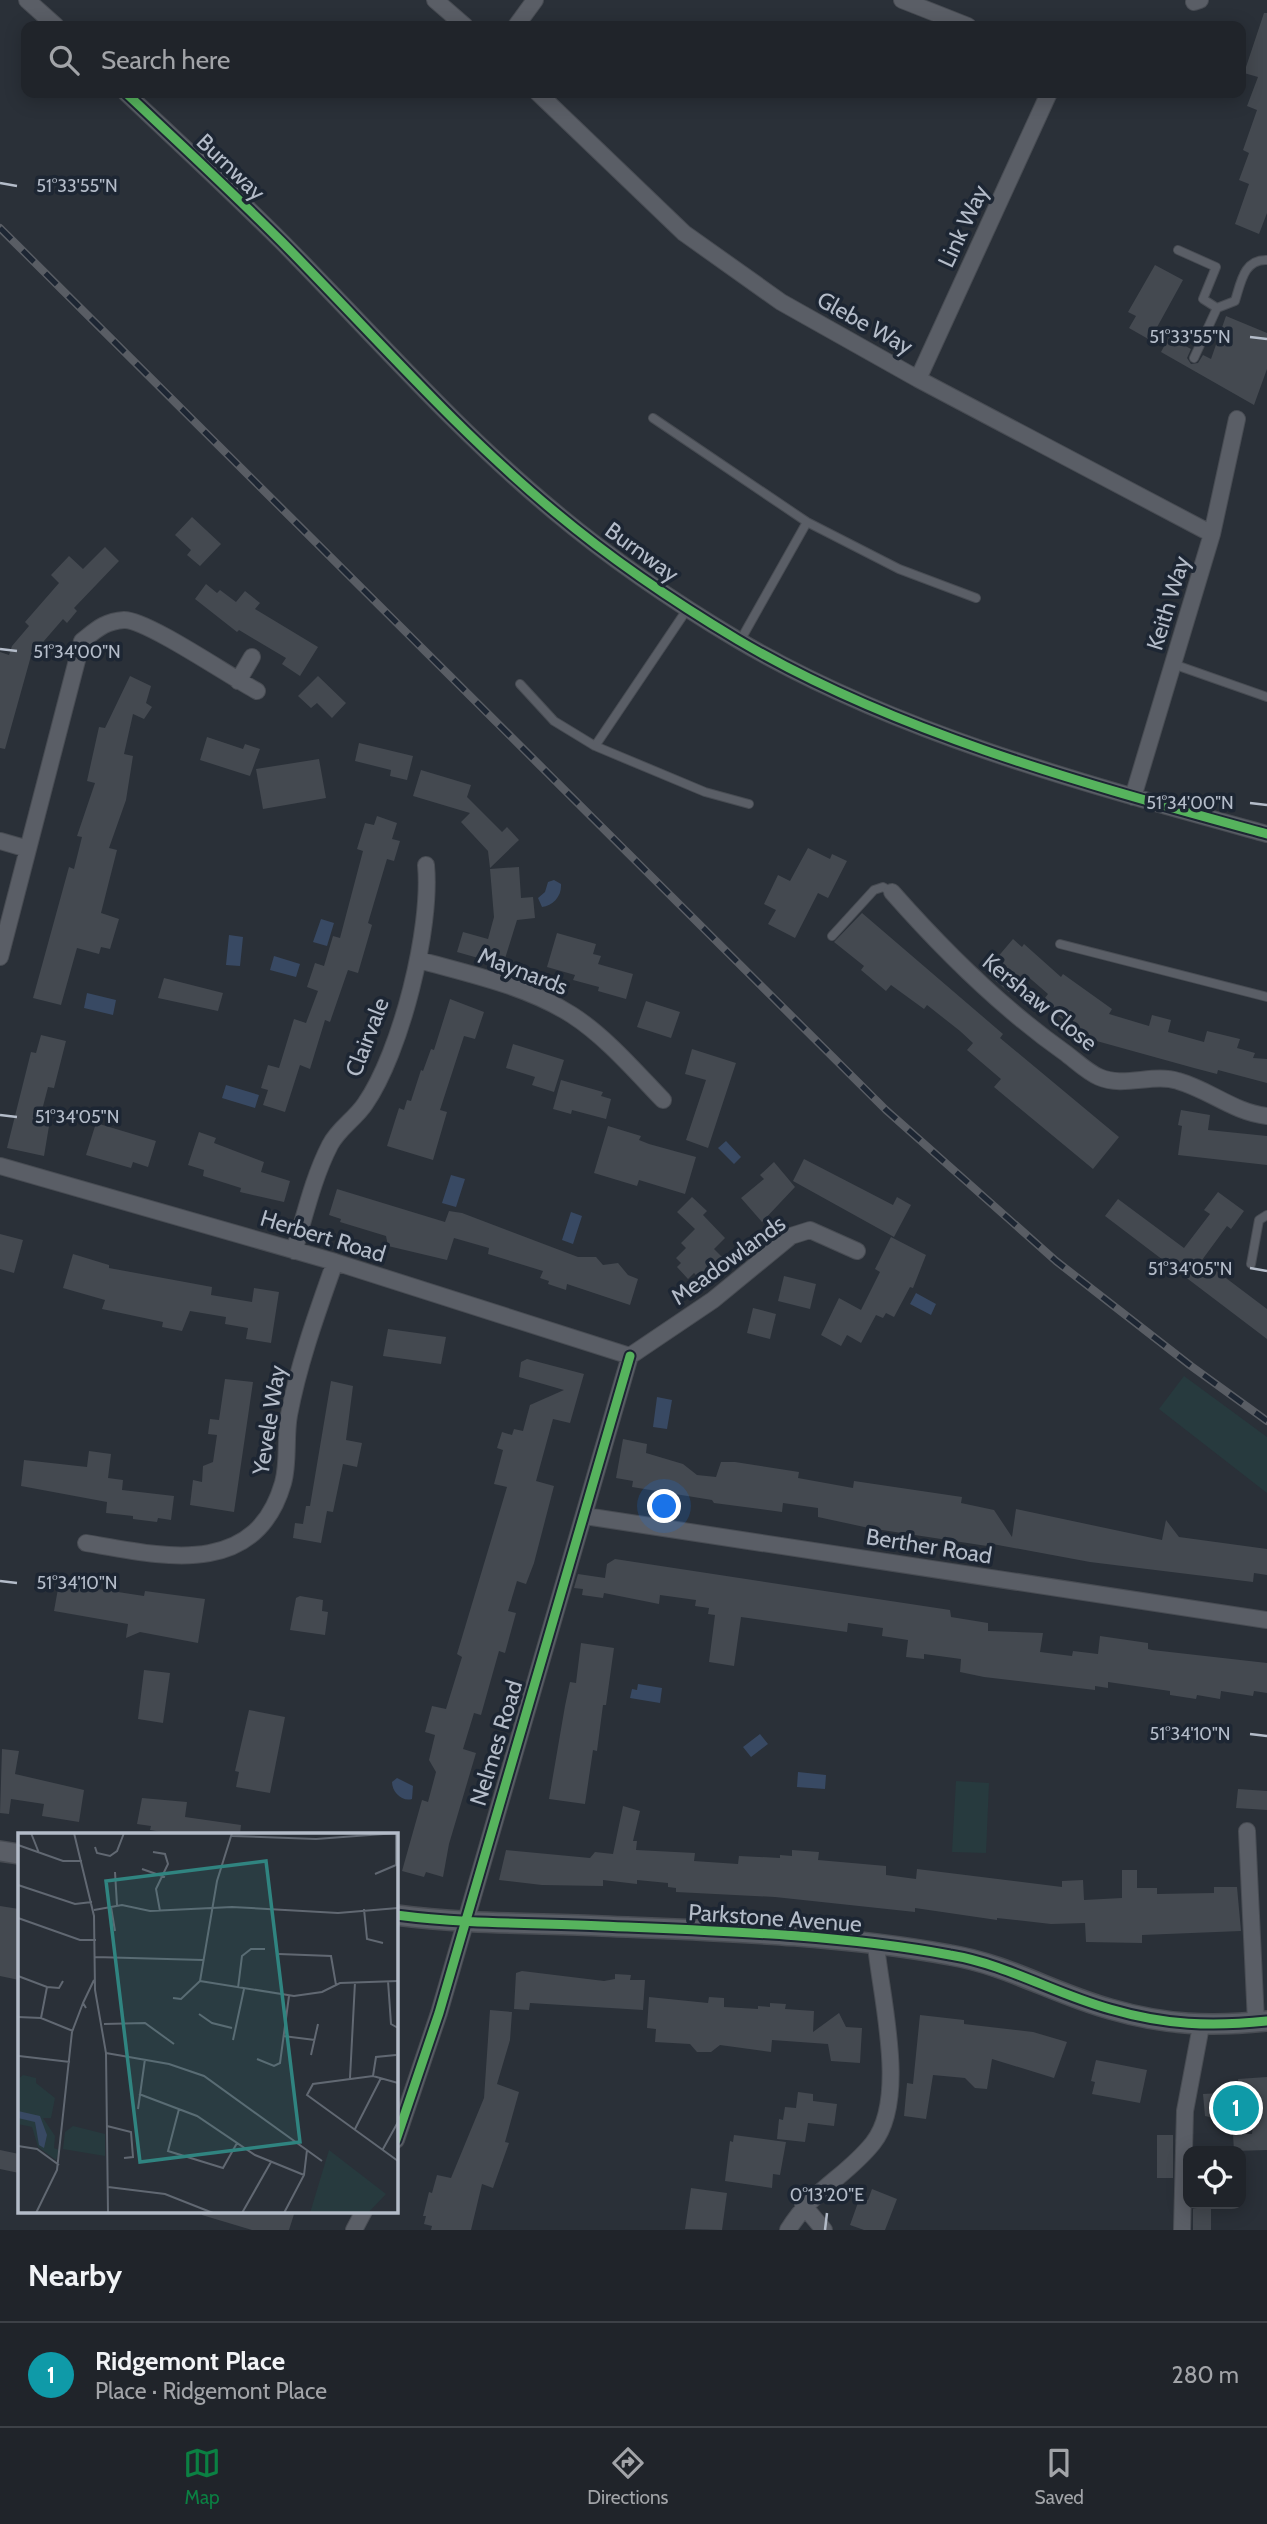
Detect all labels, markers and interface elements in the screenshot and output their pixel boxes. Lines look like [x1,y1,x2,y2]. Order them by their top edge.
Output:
search box [21,21,1246,98]
icon: search [45,41,83,79]
text: Search here [101,44,230,76]
street label: Burnway [191,128,271,207]
text: 51°33'55"N [36,175,118,197]
street label: Link Way [932,180,994,272]
street label: Glebe Way [812,285,918,361]
text: 51°33'55"N [1149,326,1231,348]
street label: Burnway [600,516,685,588]
street label: Keith Way [1140,552,1196,654]
text: 51°34'00"N [33,641,121,663]
text: 51°34'00"N [1146,792,1234,814]
street label: Maynards [474,941,572,1001]
street label: Kershaw Close [977,947,1103,1057]
street label: Clairvale [339,993,395,1080]
text: 51°34'05"N [35,1106,119,1128]
street label: Herbert Road [257,1204,389,1268]
street label: Meadowlands [665,1209,791,1311]
text: 51°34'05"N [1148,1258,1232,1280]
street label: Yevele Way [246,1363,292,1478]
your location [647,1489,681,1523]
street label: Berther Road [864,1522,994,1570]
text: 51°34'10"N [37,1572,117,1594]
street label: Nelmes Road [464,1677,528,1809]
text: 51°34'10"N [1150,1723,1230,1745]
inset map [18,1833,397,2212]
street label: Parkstone Avenue [687,1898,863,1938]
pin: 1 [1213,2082,1259,2134]
map controls [1183,2146,1246,2209]
button: locate [1183,2146,1246,2209]
text: 0°13'20"E [790,2184,864,2206]
text: Nearby [28,2257,122,2294]
text: Ridgemont Place [95,2345,285,2377]
text: 1 [47,2361,55,2389]
text: 280 m [1172,2361,1239,2389]
text: Place · Ridgemont Place [95,2377,327,2405]
tab: Map [183,2444,221,2509]
tab: Directions [587,2444,668,2509]
tab: Saved [1035,2444,1084,2509]

